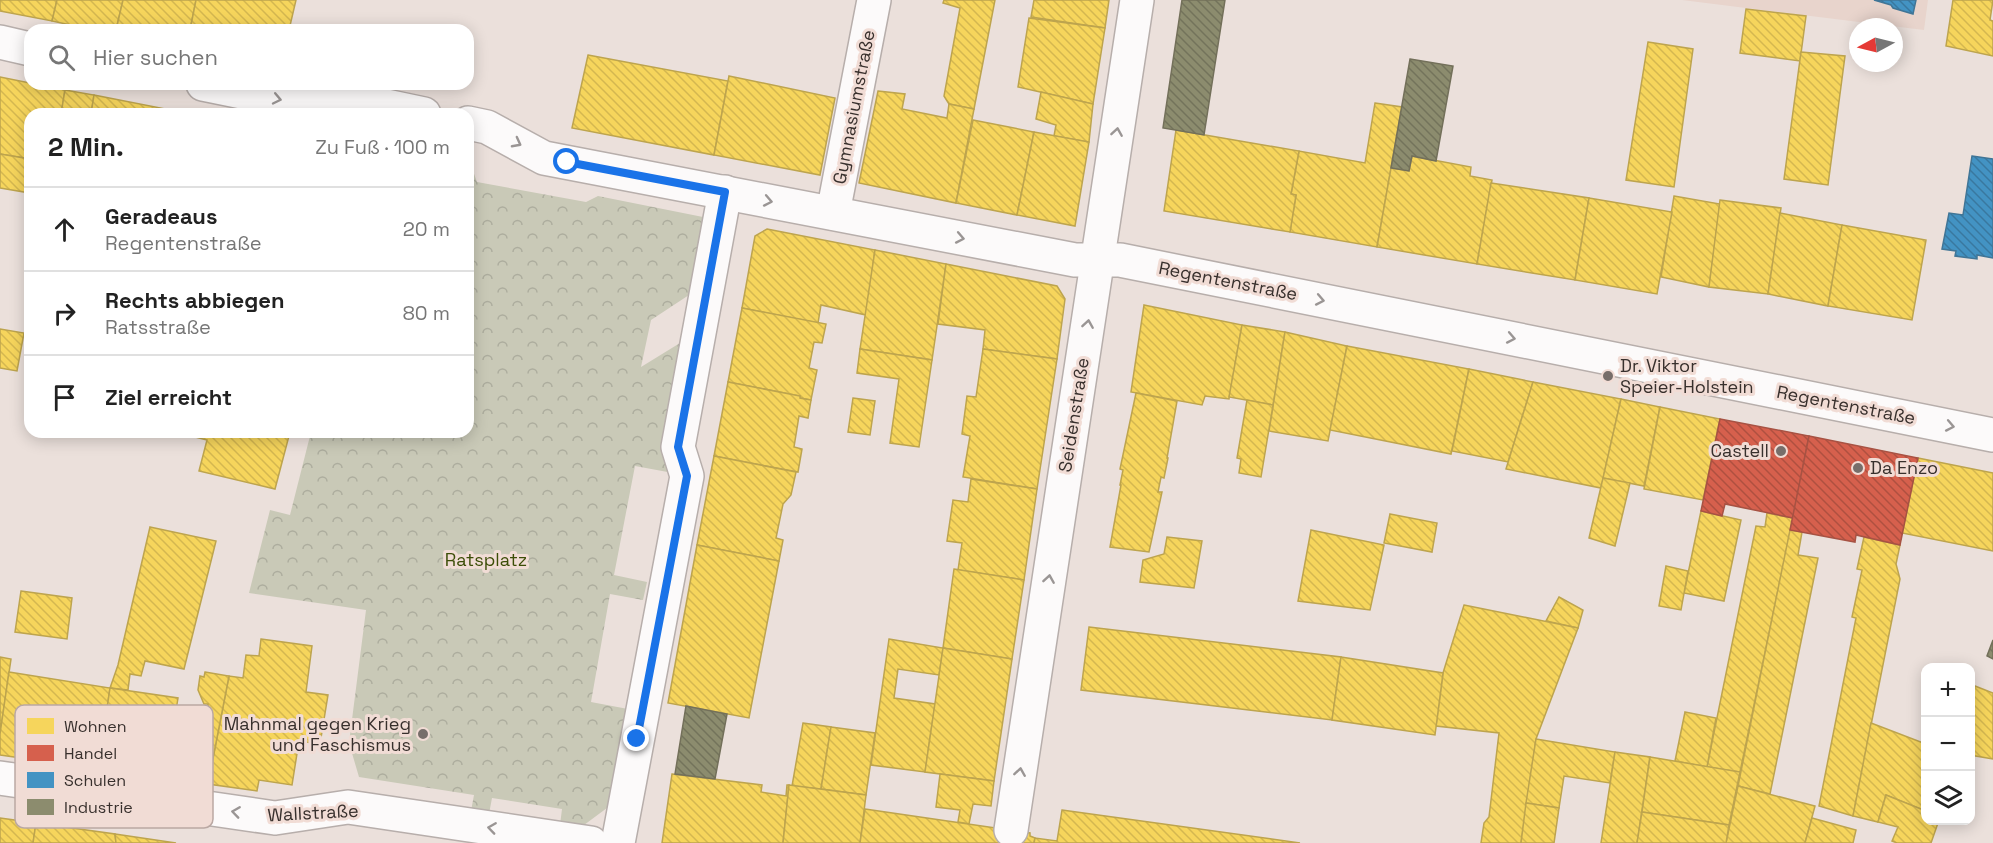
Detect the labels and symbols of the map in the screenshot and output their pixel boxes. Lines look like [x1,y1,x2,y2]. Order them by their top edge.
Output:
north arrow [1849,18,1903,72]
street label: Gymnasiumstraße [827,28,880,186]
one-way arrow [271,92,281,105]
one-way arrow [1110,127,1122,136]
one-way arrow [511,136,521,147]
route start [553,148,579,174]
one-way arrow [763,194,773,207]
one-way arrow [954,231,964,244]
street label: Regentenstraße [1157,256,1300,305]
one-way arrow [1315,293,1325,306]
one-way arrow [1081,320,1093,329]
one-way arrow [1506,331,1516,344]
place label: Dr. Viktor Speier-Holstein [1620,354,1754,398]
street label: Seidenstraße [1053,356,1094,474]
marker: Dr. Viktor Speier-Holstein [1601,369,1615,383]
street label: Regentenstraße [1775,380,1918,429]
one-way arrow [1944,419,1954,432]
place label: Castell [1710,439,1769,462]
marker: Castell [1774,444,1788,458]
place label: Da Enzo [1870,456,1938,479]
marker: Da Enzo [1851,461,1865,475]
park label: Ratsplatz [445,548,527,571]
one-way arrow [1043,575,1055,584]
legend [15,705,213,828]
place label: Mahnmal gegen Krieg und Faschismus [224,712,411,756]
text: Wohnen [64,716,127,737]
route end [623,725,649,751]
marker: Mahnmal gegen Krieg und Faschismus [416,727,430,741]
text: Handel [64,743,117,764]
one-way arrow [1014,768,1026,777]
text: Schulen [64,770,126,791]
text: Industrie [64,797,133,818]
street label: Wallstraße [267,799,359,826]
one-way arrow [232,807,241,819]
one-way arrow [487,823,496,835]

